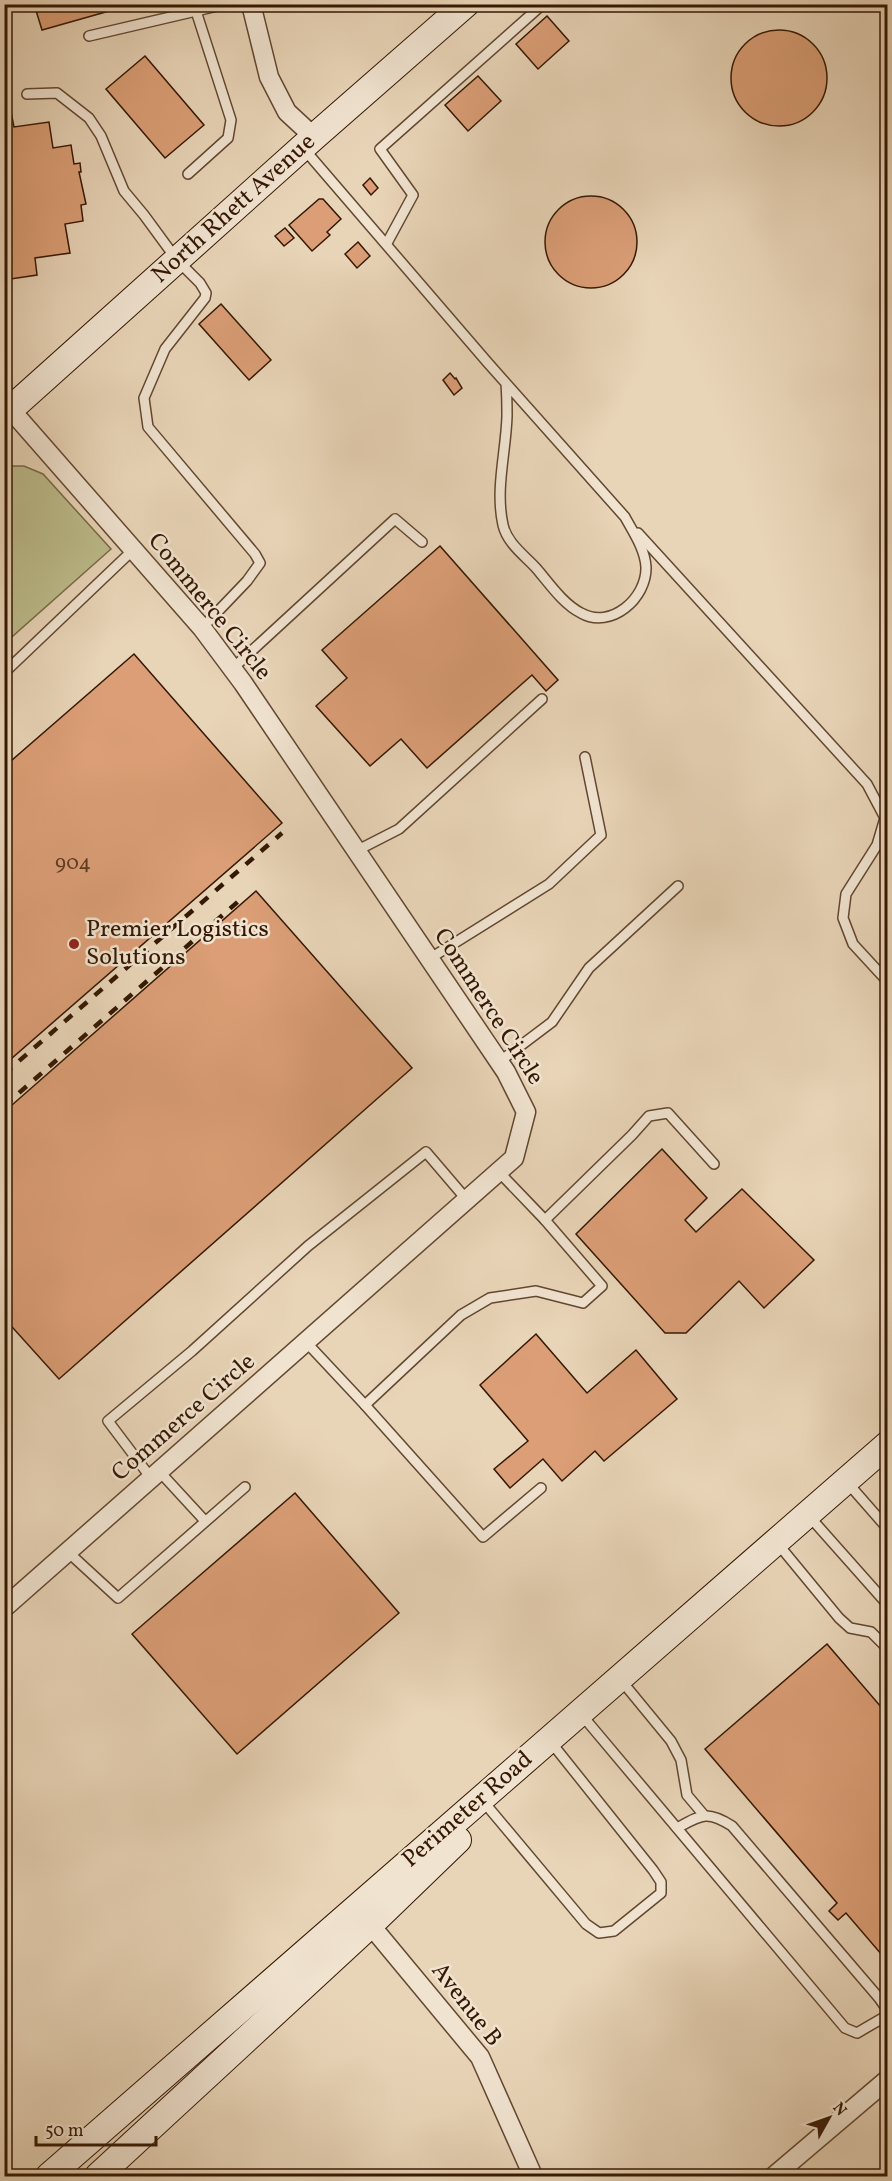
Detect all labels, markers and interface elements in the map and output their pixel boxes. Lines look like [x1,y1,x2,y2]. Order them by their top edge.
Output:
street label: North Rhett Avenue [145,126,323,292]
street label: Commerce Circle [139,526,279,688]
house number: 904 [55,849,91,878]
place label: Premier Logistics Solutions [86,913,269,975]
street label: Commerce Circle [424,922,552,1092]
marker: Premier Logistics Solutions [67,937,81,951]
street label: Commerce Circle [105,1346,263,1490]
street label: Perimeter Road [395,1744,541,1876]
street label: Avenue B [422,1956,510,2054]
north arrow [799,2088,859,2148]
text: N [827,2098,851,2121]
scale bar [36,2109,156,2147]
text: 50 m [45,2119,84,2144]

